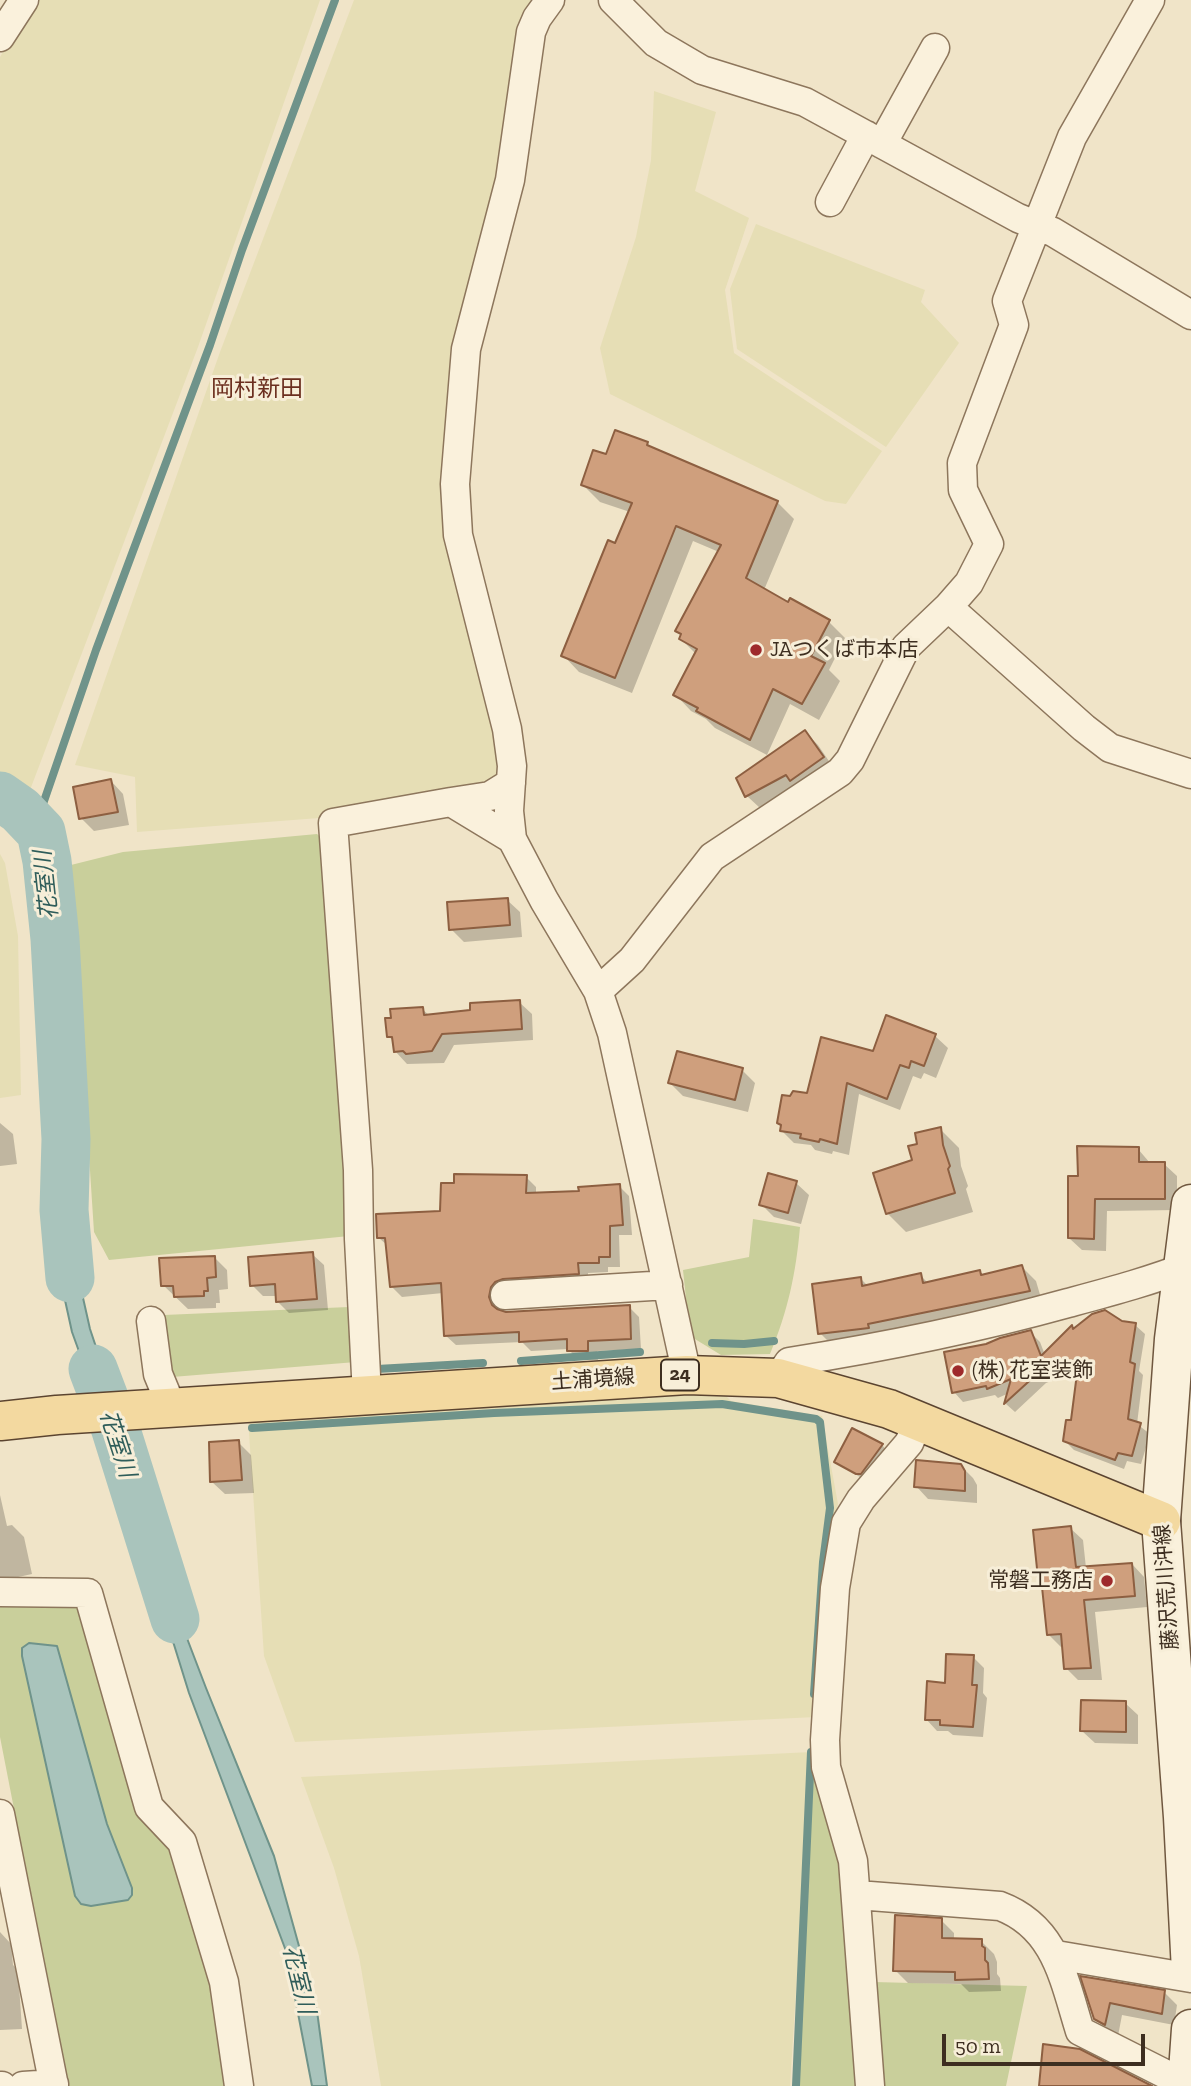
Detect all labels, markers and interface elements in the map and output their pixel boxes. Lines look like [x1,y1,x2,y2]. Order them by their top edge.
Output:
district label: 岡村新田 [211,375,303,403]
place label: JAつくば市本店 [770,637,918,663]
marker: JAつくば市本店 [748,642,764,658]
water label: 花室川 [30,849,64,921]
place label: (株) 花室装飾 [972,1358,1093,1384]
road number: 24 [661,1359,699,1390]
marker: (株) 花室装飾 [950,1363,966,1379]
street label: 土浦境線 [550,1365,636,1395]
water label: 花室川 [93,1407,141,1481]
street label: 藤沢荒川沖線 [1150,1523,1184,1651]
place label: 常磐工務店 [988,1568,1093,1594]
marker: 常磐工務店 [1099,1573,1115,1589]
water label: 花室川 [276,1943,320,2017]
scale bar [946,2020,1149,2064]
text: 50 m [955,2033,1001,2058]

